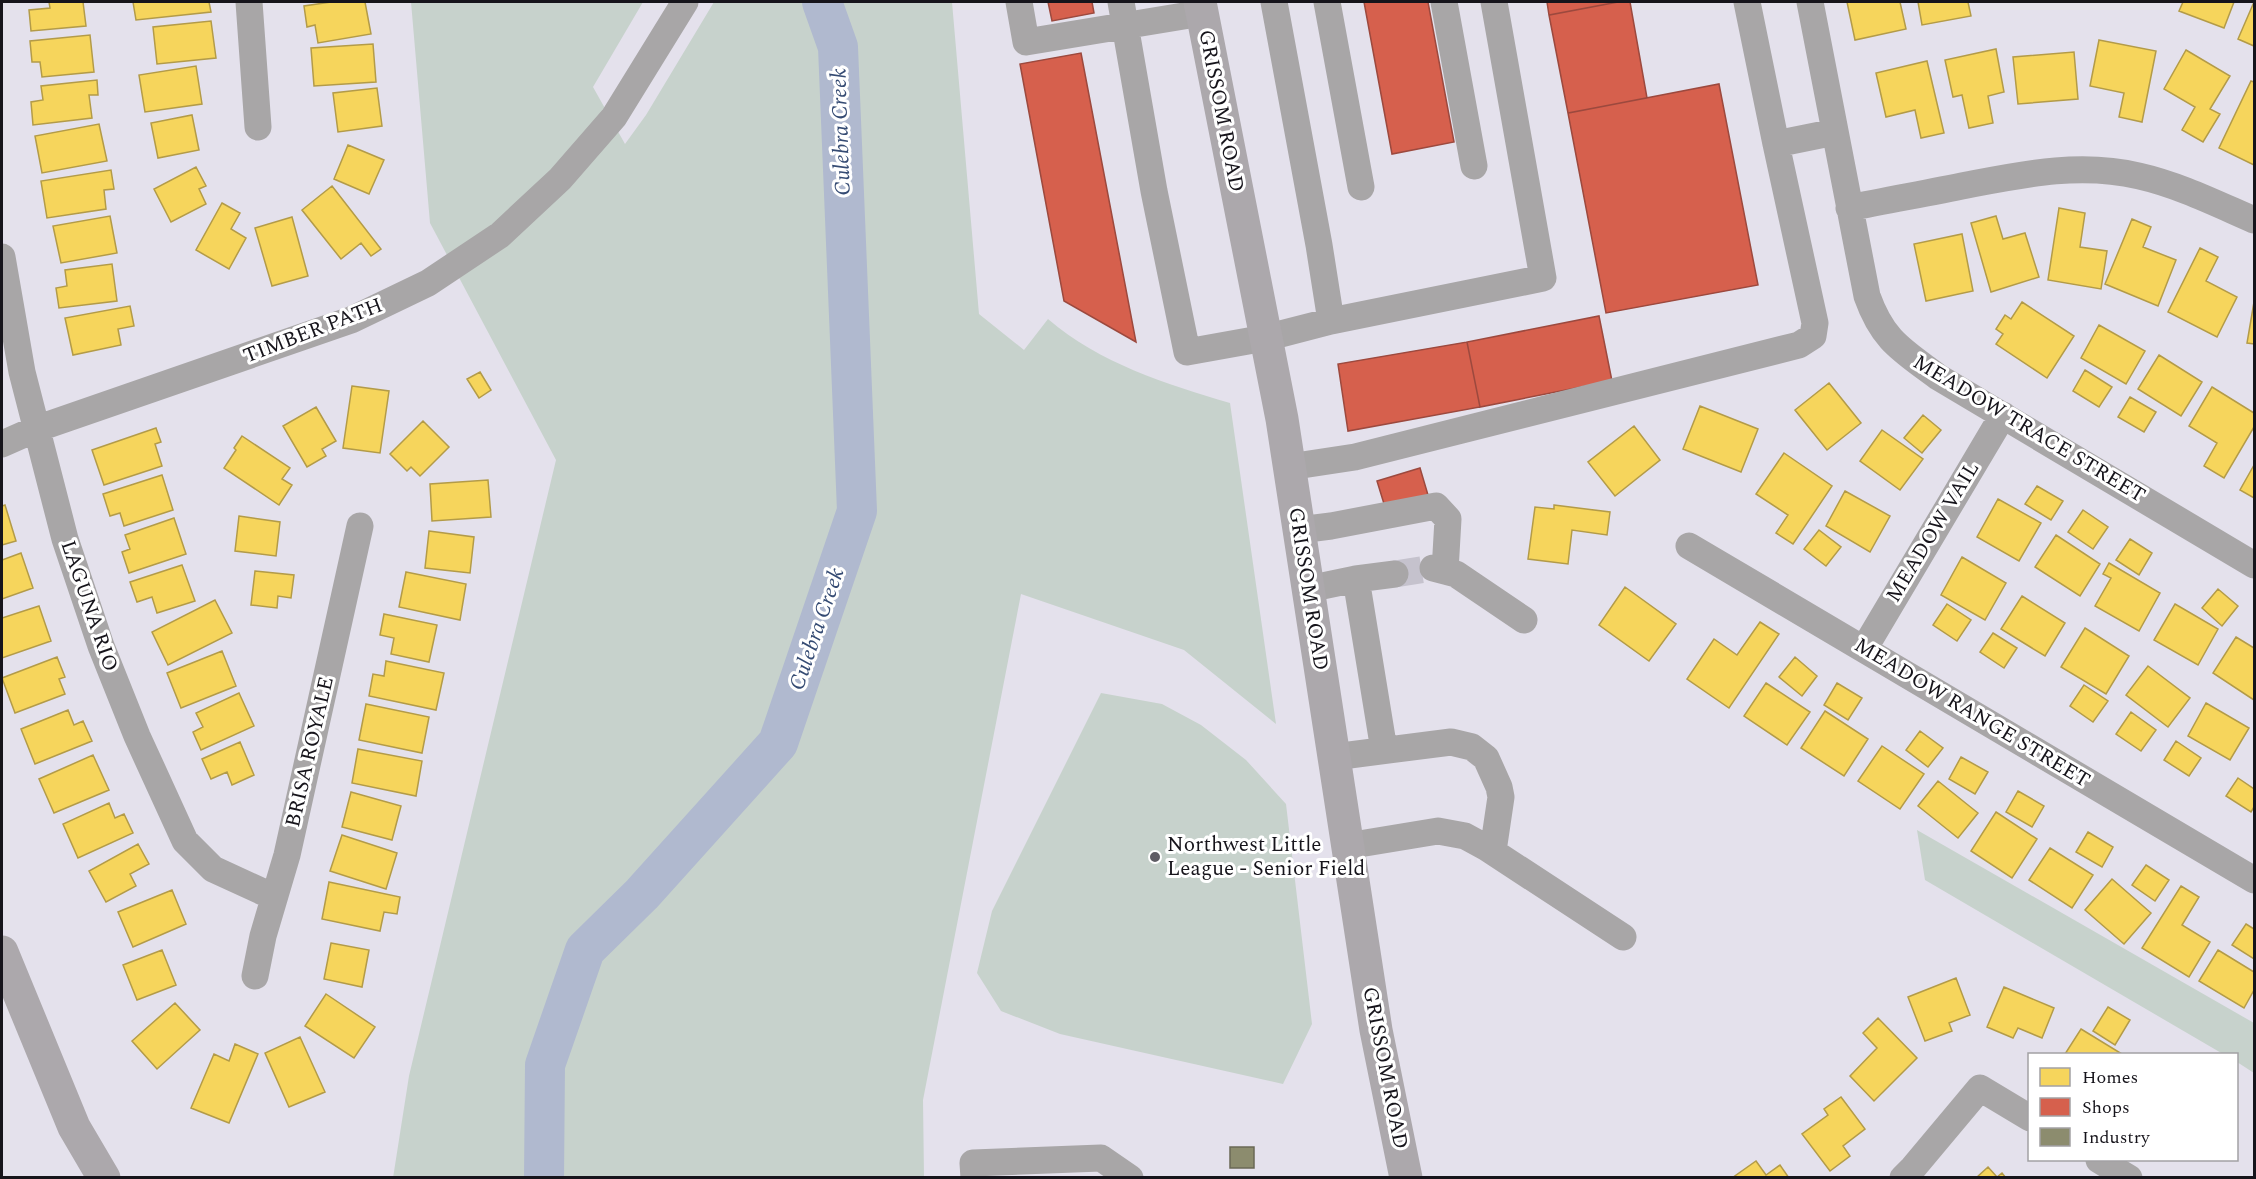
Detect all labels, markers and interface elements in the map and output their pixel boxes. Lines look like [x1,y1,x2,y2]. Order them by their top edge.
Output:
street label: GRISSOM ROAD [1190,27,1252,195]
water label: Culebra Creek [822,68,860,196]
street label: TIMBER PATH [239,290,387,372]
street label: MEADOW TRACE STREET [1907,347,2151,511]
street label: MEADOW VAIL [1878,455,1988,609]
street label: GRISSOM ROAD [1279,505,1337,673]
street label: LAGUNA RIO [52,536,126,676]
water label: Culebra Creek [781,563,853,695]
street label: MEADOW RANGE STREET [1848,630,2096,796]
street label: BRISA ROYALE [277,674,343,830]
place label: Northwest Little League - Senior Field [1167,829,1365,885]
marker: Northwest Little League - Senior Field [1148,850,1162,864]
street label: GRISSOM ROAD [1354,984,1416,1152]
legend [2028,1053,2238,1161]
text: Homes [2082,1064,2138,1091]
text: Shops [2082,1094,2130,1121]
text: Industry [2082,1124,2151,1151]

